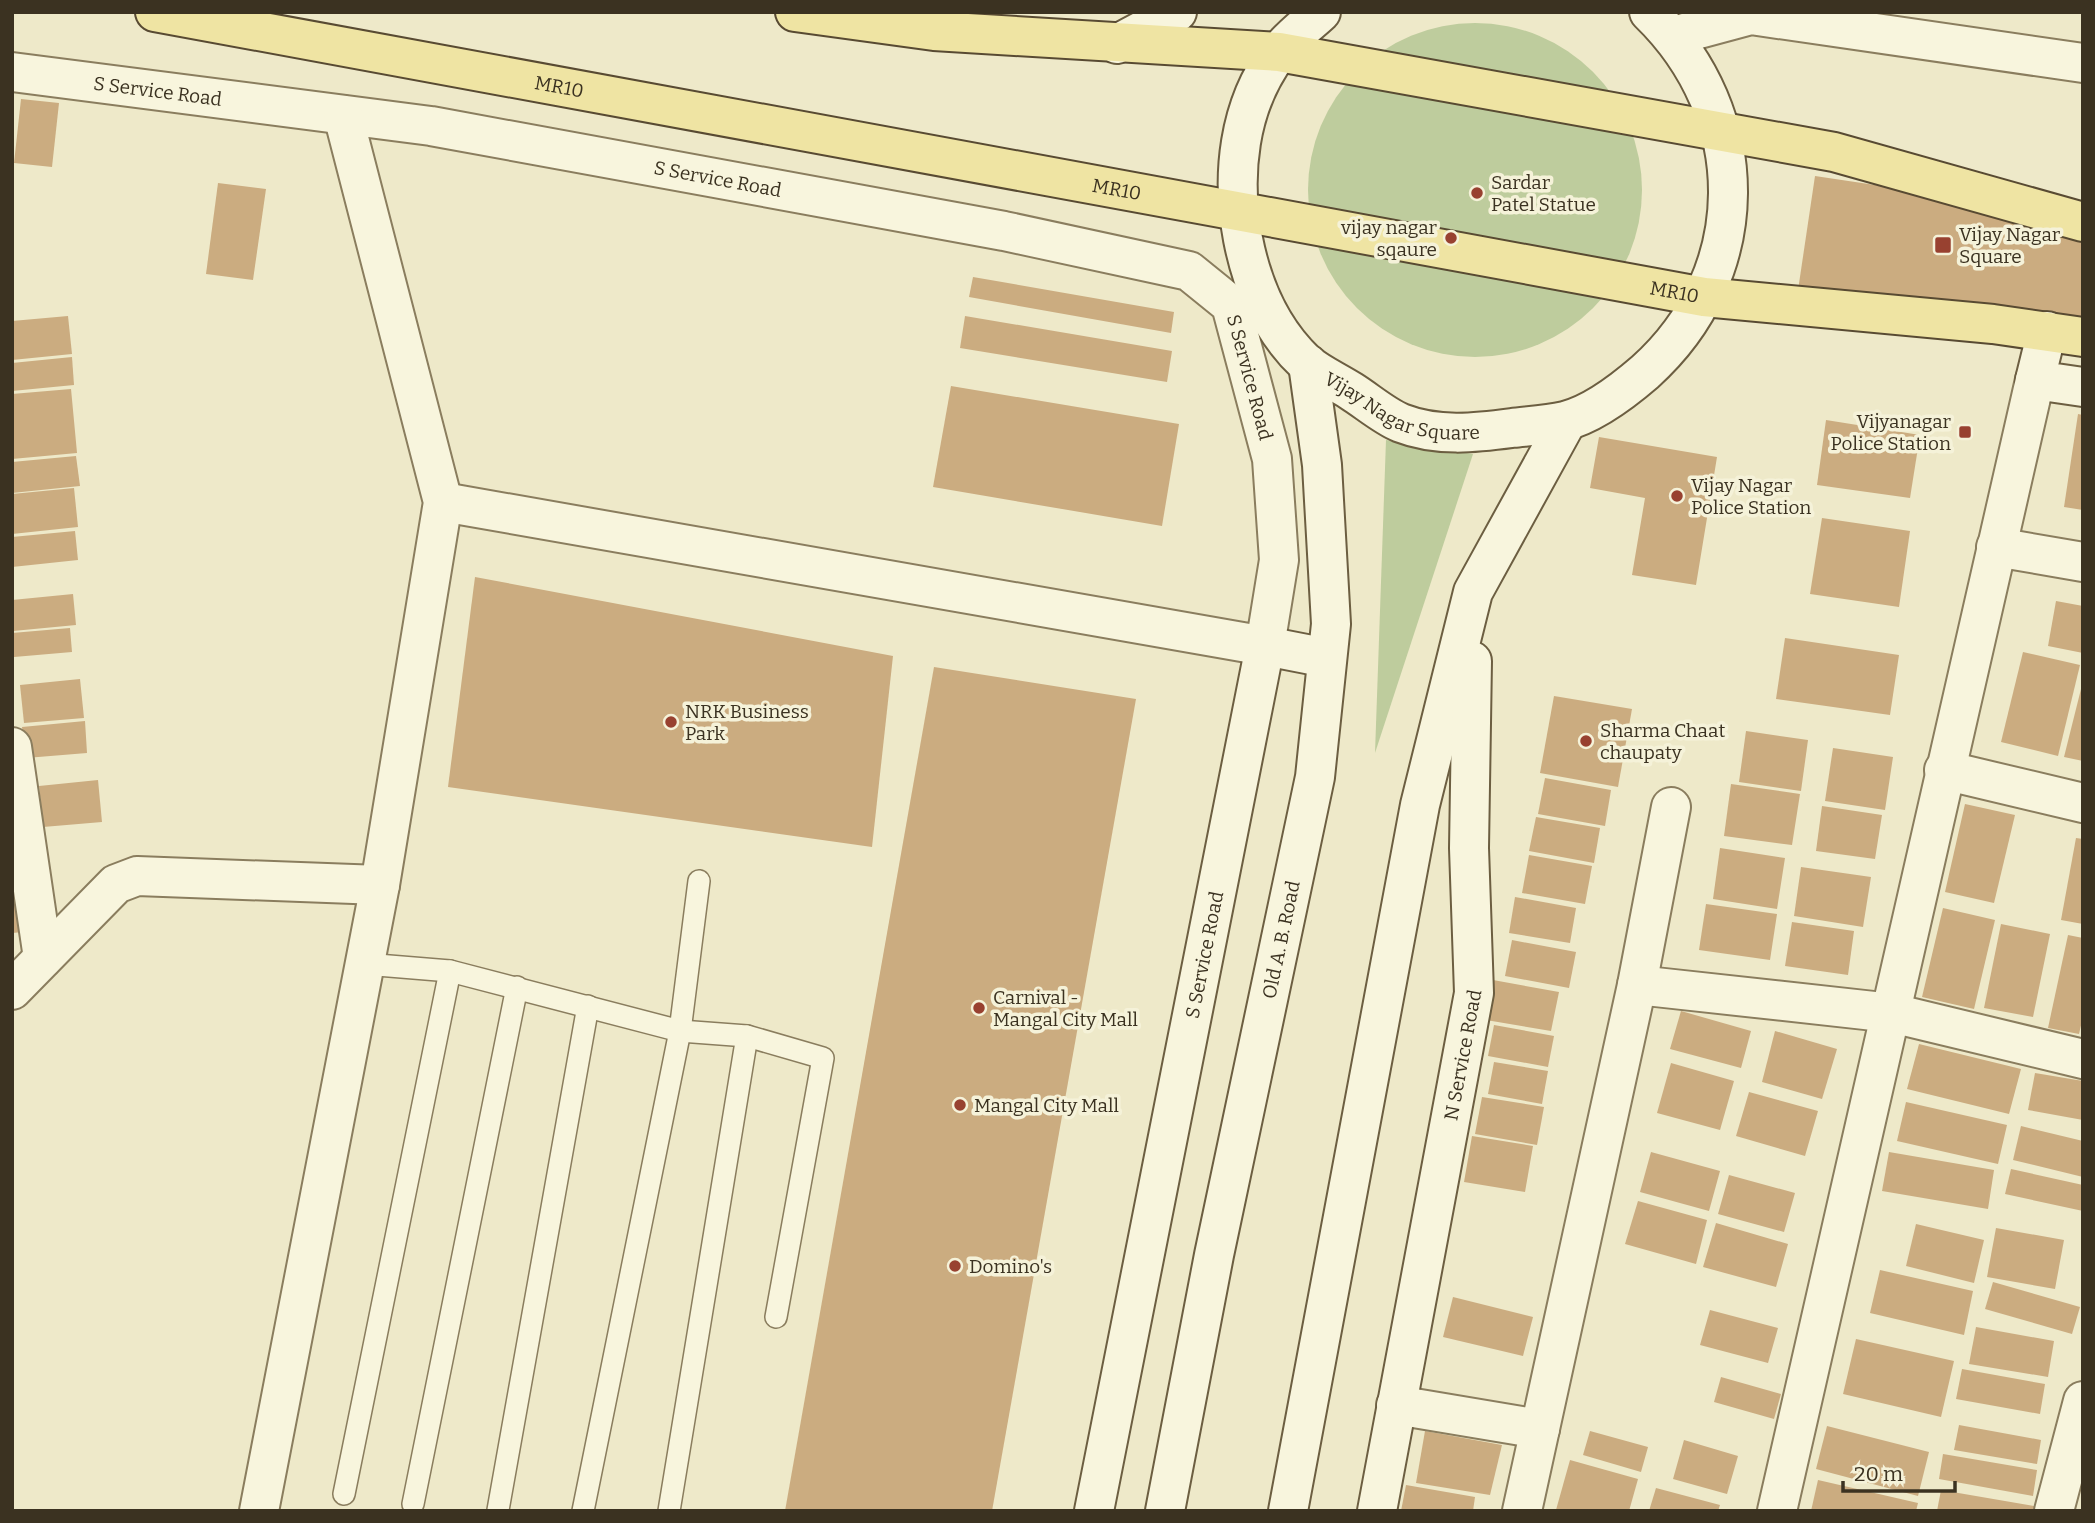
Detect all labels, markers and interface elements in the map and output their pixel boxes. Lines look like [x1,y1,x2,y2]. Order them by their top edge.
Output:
street label: S Service Road [92,71,223,110]
street label: MR10 [533,71,586,102]
street label: S Service Road [652,156,783,202]
place label: Sardar Patel Statue [1491,171,1596,216]
street label: MR10 [1091,173,1143,205]
marker: Sardar Patel Statue [1469,185,1485,201]
place label: vijay nagar sqaure [1340,216,1438,261]
place label: Vijay Nagar Square [1959,223,2061,268]
marker: vijay nagar sqaure [1443,230,1459,246]
marker: Vijay Nagar Square [1933,235,1953,255]
street label: MR10 [1648,276,1701,307]
street label: S Service Road [1222,312,1278,443]
street label: Vijay Nagar Square [1321,367,1480,444]
place label: Vijyanagar Police Station [1831,410,1952,455]
marker: Vijyanagar Police Station [1957,424,1973,440]
place label: Vijay Nagar Police Station [1691,474,1811,519]
marker: Vijay Nagar Police Station [1669,488,1685,504]
place label: NRK Business Park [685,700,809,745]
marker: NRK Business Park [663,714,679,730]
place label: Sharma Chaat chaupaty [1600,719,1725,764]
marker: Sharma Chaat chaupaty [1578,733,1594,749]
street label: Old A. B. Road [1257,878,1304,1001]
street label: S Service Road [1180,889,1228,1020]
place label: Carnival - Mangal City Mall [993,986,1138,1031]
street label: N Service Road [1439,988,1486,1122]
marker: Carnival - Mangal City Mall [971,1000,987,1016]
place label: Mangal City Mall [974,1094,1119,1117]
marker: Mangal City Mall [952,1097,968,1113]
place label: Domino's [969,1255,1052,1278]
marker: Domino's [947,1258,963,1274]
scale bar [1843,1450,1955,1494]
text: 20 m [1854,1461,1903,1487]

